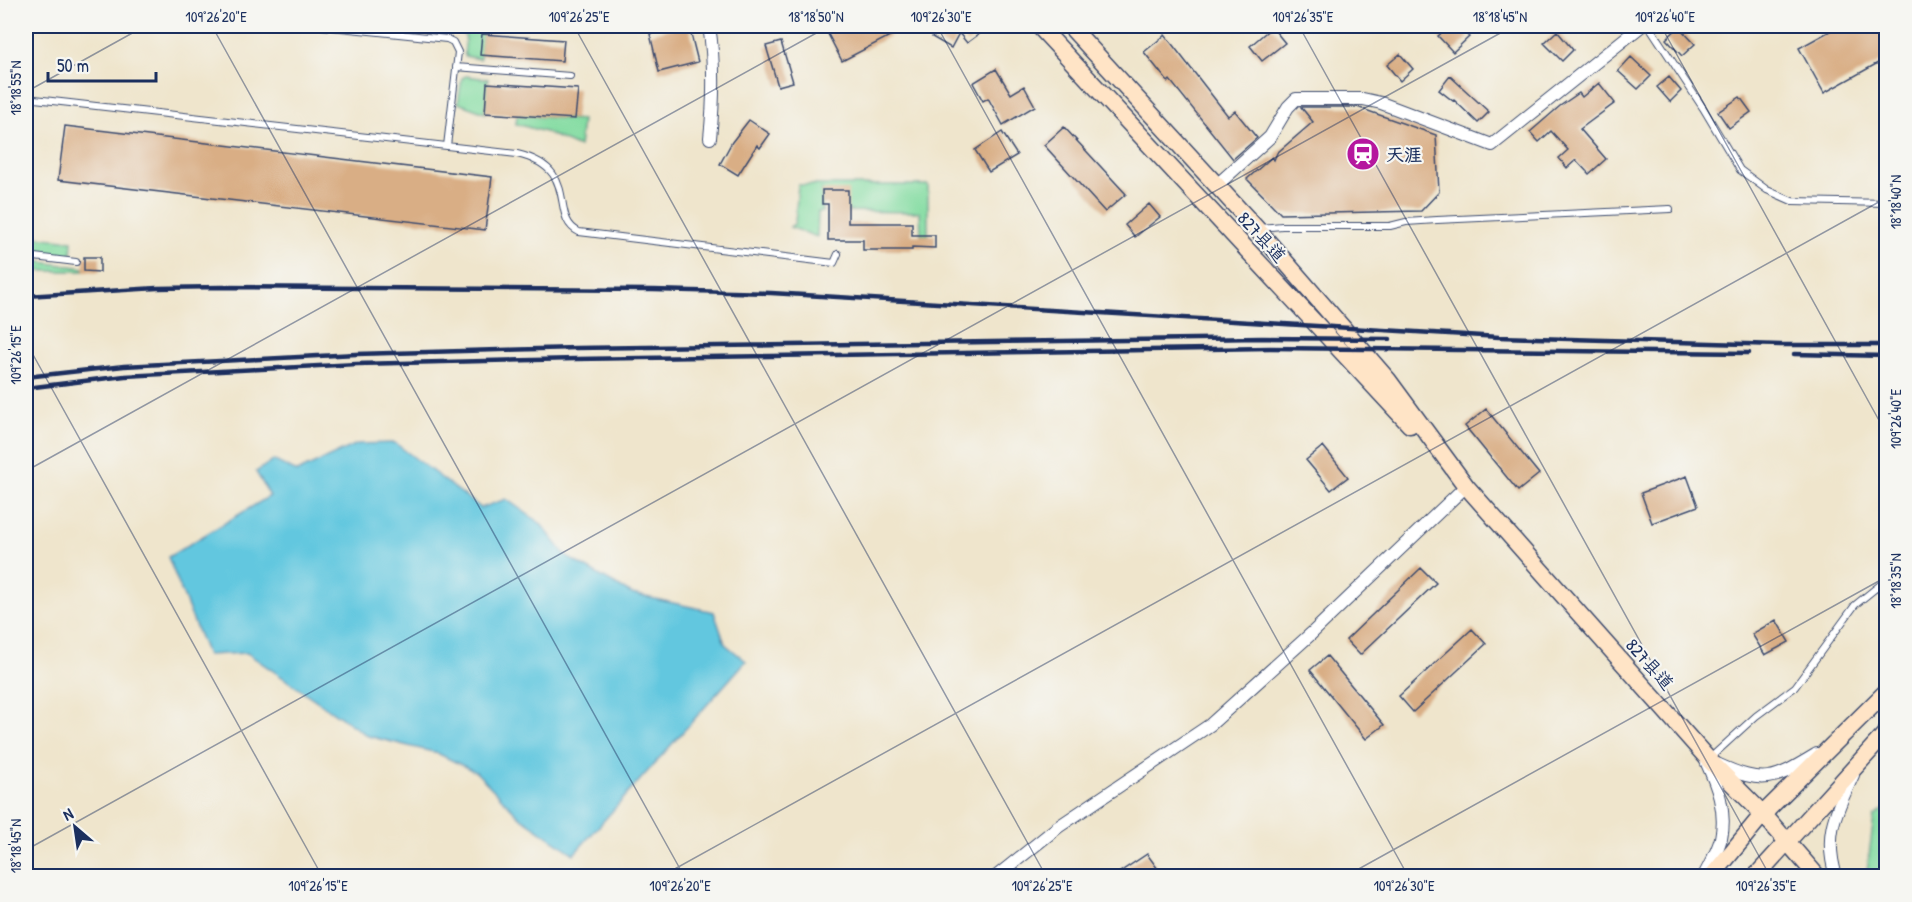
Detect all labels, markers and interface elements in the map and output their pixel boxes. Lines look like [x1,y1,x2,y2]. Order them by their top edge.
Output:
text: 109°26'20"E [185,6,247,27]
text: 109°26'25"E [548,6,610,27]
text: 18°18'50"N [788,6,844,27]
text: 109°26'30"E [910,6,972,27]
text: 109°26'35"E [1273,6,1334,27]
text: 18°18'45"N [1473,6,1527,27]
text: 109°26'40"E [1635,6,1695,27]
scale bar [48,45,156,83]
text: 50 m [57,53,89,78]
text: 18°18'55"N [5,60,26,116]
station icon: 天涯 [1345,136,1381,172]
place label: 天涯 [1386,142,1422,167]
text: 18°18'40"N [1885,175,1906,229]
street label: 827县道 [1232,206,1292,268]
text: 109°26'15"E [5,325,26,385]
text: 109°26'40"E [1885,389,1906,449]
text: 18°18'35"N [1885,553,1906,609]
street label: 827县道 [1620,633,1680,695]
north arrow [45,797,105,857]
text: N [59,802,77,826]
text: 18°18'45"N [5,819,26,873]
text: 109°26'15"E [288,875,348,896]
text: 109°26'20"E [649,875,711,896]
text: 109°26'25"E [1011,875,1073,896]
text: 109°26'30"E [1373,875,1435,896]
text: 109°26'35"E [1736,875,1797,896]

